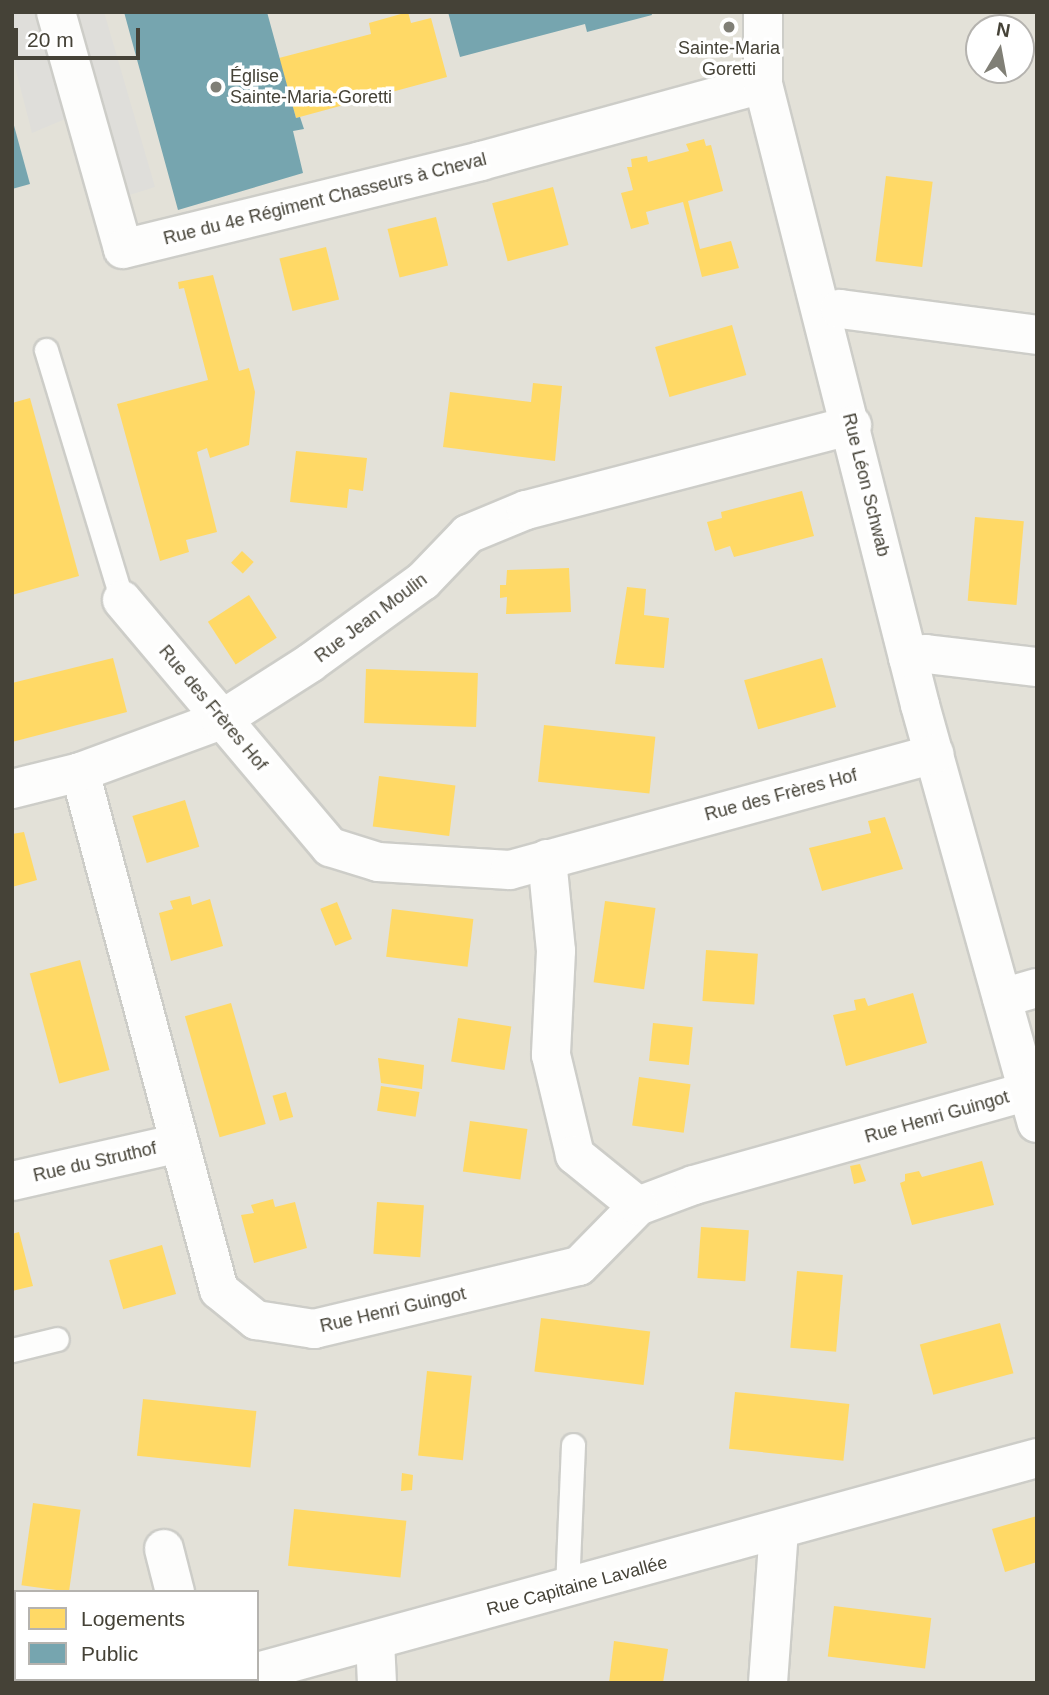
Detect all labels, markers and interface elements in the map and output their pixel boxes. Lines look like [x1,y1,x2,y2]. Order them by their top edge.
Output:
scale bar [18,14,144,58]
north arrow [965,14,1035,84]
text: N [995,18,1012,41]
marker: Sainte-Maria Goretti [721,19,737,35]
text: 20 m [27,28,74,51]
place label: Sainte-Maria Goretti [678,38,780,80]
place label: Église Sainte-Maria-Goretti [230,66,392,108]
marker: Église Sainte-Maria-Goretti [208,79,224,95]
street label: Rue du 4e Régiment Chasseurs à Cheval [161,148,489,250]
street label: Rue Léon Schwab [838,411,894,559]
street label: Rue Jean Moulin [311,569,431,667]
street label: Rue des Frères Hof [154,641,272,775]
street label: Rue des Frères Hof [702,764,860,826]
street label: Rue Henri Guingot [862,1086,1012,1148]
street label: Rue du Struthof [31,1137,159,1187]
street label: Rue Henri Guingot [318,1283,468,1337]
street label: Rue Capitaine Lavallée [484,1551,670,1621]
legend [14,1590,259,1681]
text: Logements [81,1607,185,1630]
text: Public [81,1642,138,1665]

